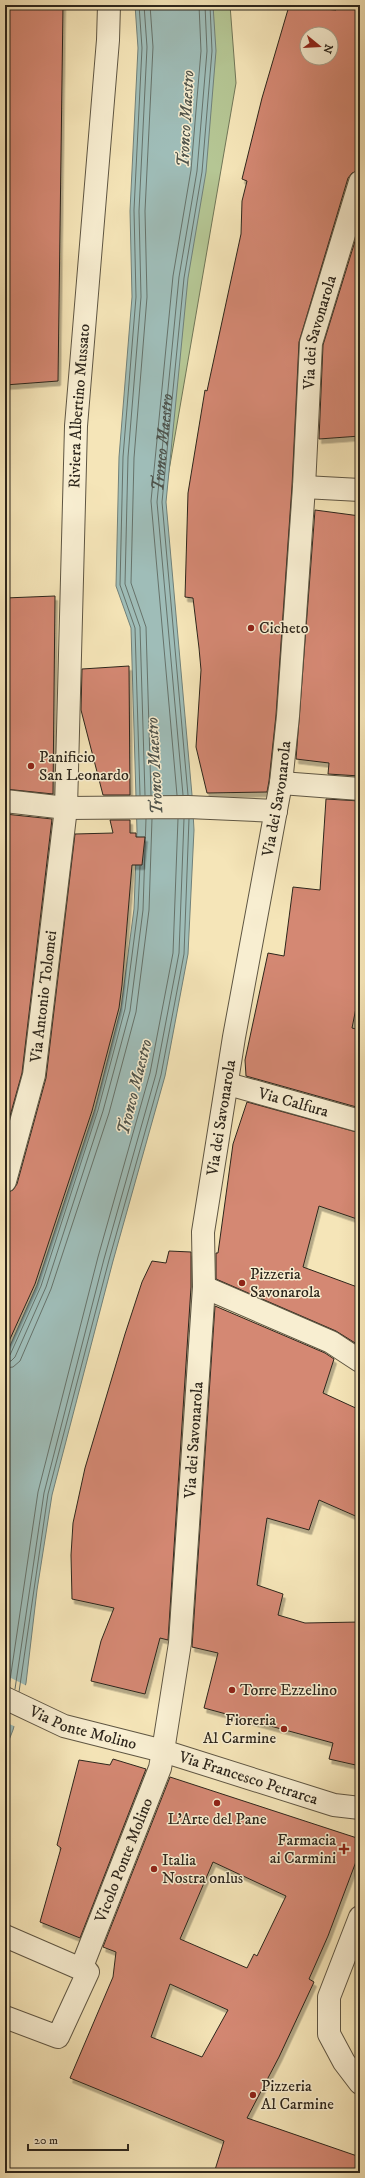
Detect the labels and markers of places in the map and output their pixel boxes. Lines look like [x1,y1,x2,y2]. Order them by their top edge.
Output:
place label: Cicheto [259,618,309,638]
marker: Cicheto [246,623,256,633]
place label: Panificio San Leonardo [39,747,129,785]
marker: Panificio San Leonardo [26,761,36,771]
place label: Pizzeria Savonarola [250,1264,321,1302]
marker: Pizzeria Savonarola [237,1278,247,1288]
place label: Torre Ezzelino [240,1680,337,1700]
marker: Torre Ezzelino [227,1685,237,1695]
place label: Fioreria Al Carmine [203,1710,276,1748]
marker: Fioreria Al Carmine [279,1724,289,1734]
marker: L'Arte del Pane [212,1798,222,1808]
place label: L'Arte del Pane [167,1809,267,1829]
place label: Farmacia ai Carmini [270,1830,336,1868]
marker: Farmacia ai Carmini [339,1844,349,1854]
place label: Italia Nostra onlus [162,1850,243,1888]
marker: Italia Nostra onlus [149,1864,159,1874]
place label: Pizzeria Al Carmine [261,2076,334,2114]
marker: Pizzeria Al Carmine [248,2090,258,2100]

